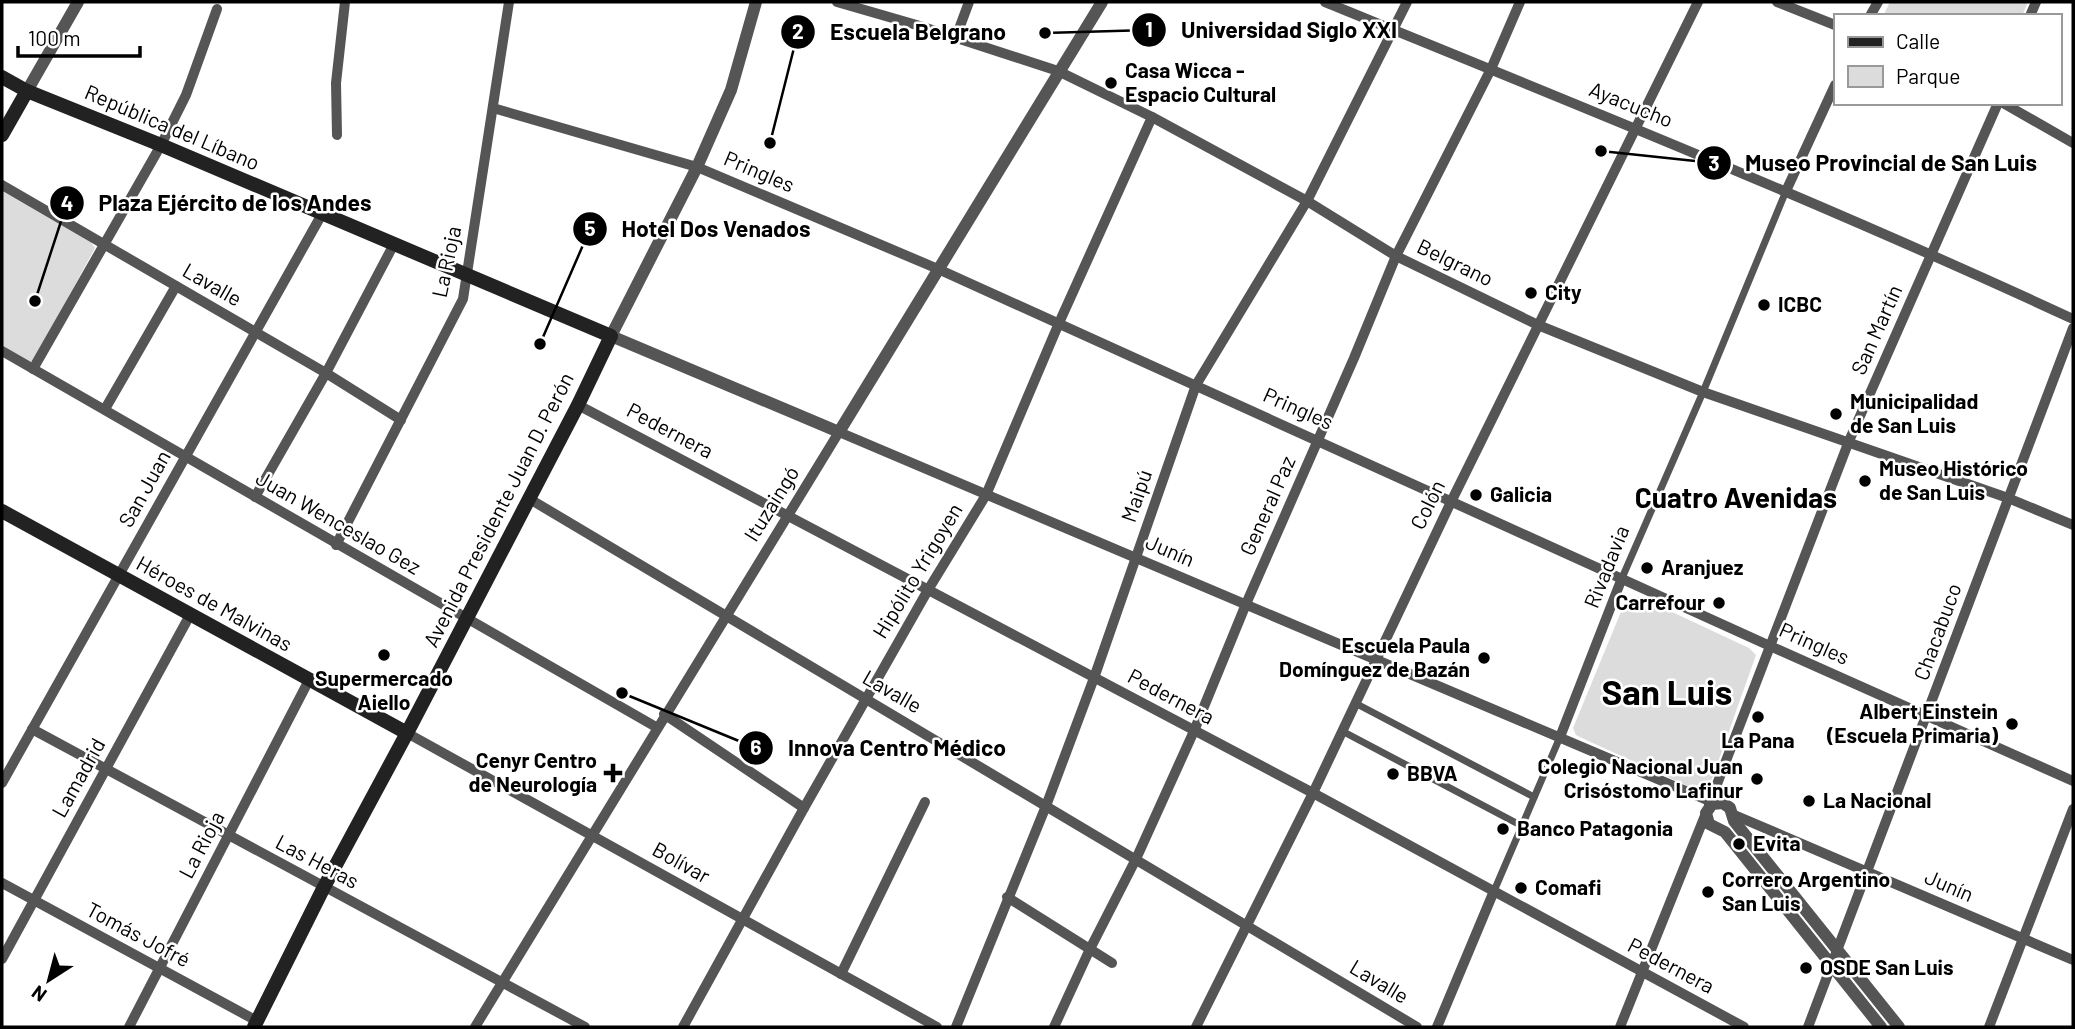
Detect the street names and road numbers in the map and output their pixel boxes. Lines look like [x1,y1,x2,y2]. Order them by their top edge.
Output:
street label: Ayacucho [1586,76,1677,132]
street label: República del Líbano [82,79,264,175]
street label: Pringles [721,145,798,197]
street label: La Rioja [426,224,465,300]
street label: Belgrano [1414,233,1498,291]
street label: Lavalle [179,257,247,310]
street label: San Martín [1845,281,1906,378]
street label: Avenida Presidente Juan D. Perón [417,368,578,651]
street label: Pringles [1260,381,1337,434]
street label: Pedernera [623,397,718,463]
street label: San Juan [112,446,175,531]
street label: General Paz [1234,452,1300,559]
street label: Ituzaingó [738,461,803,545]
street label: Juan Wenceslao Gez [252,464,426,579]
street label: Maipú [1115,466,1156,525]
street label: Colón [1404,476,1449,533]
street label: Hipólito Yrigoyen [867,498,967,642]
street label: Rivadavia [1578,522,1633,611]
street label: Junín [1142,528,1199,571]
street label: Héroes de Malvinas [133,550,297,656]
street label: Chacabuco [1907,580,1966,683]
street label: Pringles [1776,616,1853,669]
street label: Pedernera [1124,663,1219,729]
street label: Lavalle [859,664,927,717]
street label: Lamadrid [46,733,110,821]
street label: La Rioja [173,806,229,882]
street label: Las Heras [272,828,363,893]
street label: Bolívar [649,836,715,888]
street label: Junín [1921,863,1978,906]
street label: Tomás Jofré [83,896,195,971]
street label: Pedernera [1624,932,1719,998]
street label: Lavalle [1346,954,1414,1008]

